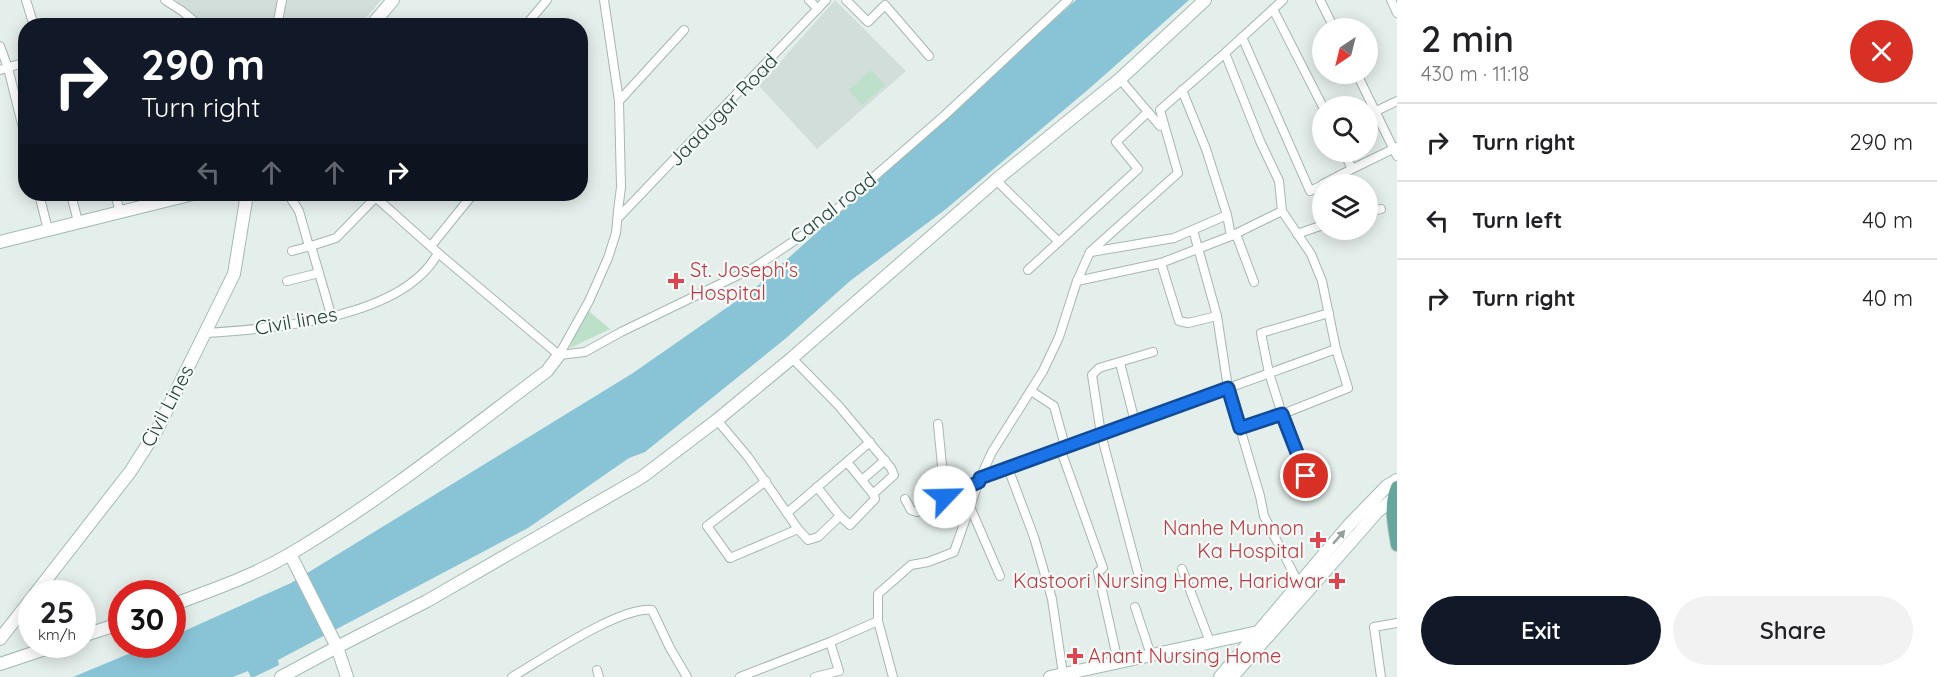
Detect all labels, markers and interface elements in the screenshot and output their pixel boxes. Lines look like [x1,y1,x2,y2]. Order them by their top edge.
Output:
text: 2 min [1421,16,1514,61]
north arrow [1312,18,1378,84]
map controls [1312,18,1378,240]
button: close [1850,20,1913,83]
text: 290 m [141,38,265,91]
icon: right [42,42,120,120]
street label: Jaadugar Road [663,48,783,171]
text: 430 m · 11:18 [1421,61,1529,86]
text: Turn right [141,90,260,124]
button: search [1312,96,1378,162]
icon: right [1421,126,1454,159]
text: Turn right [1472,128,1576,156]
text: 290 m [1849,128,1913,156]
icon: left [192,156,225,189]
icon: ahead [255,156,288,189]
icon: ahead [318,156,351,189]
icon: right [381,156,414,189]
street label: Canal road [785,166,881,249]
button: layers [1312,174,1378,240]
icon: left [1421,204,1454,237]
text: Turn left [1472,206,1562,234]
text: 40 m [1862,206,1913,234]
place label: St. Joseph's Hospital [690,257,798,305]
marker: St. Joseph's Hospital [667,272,685,290]
icon: right [1421,282,1454,315]
text: Turn right [1472,284,1576,312]
text: 40 m [1862,284,1913,312]
street label: Civil lines [253,301,339,340]
street label: Civil Lines [135,360,199,451]
pin [1280,450,1331,501]
icon: arrive [1289,459,1322,492]
position arrow [913,465,977,529]
place label: Nanhe Munnon Ka Hospital [1163,515,1304,563]
one-way arrow [1333,529,1346,545]
marker: Nanhe Munnon Ka Hospital [1309,531,1327,549]
place label: Kastoori Nursing Home, Haridwar [1013,568,1324,593]
marker: Kastoori Nursing Home, Haridwar [1328,572,1346,590]
speed limit sign: 30 [108,580,186,658]
text: 25 [40,593,74,631]
button: Exit [1421,596,1661,665]
button: Share [1673,596,1913,665]
text: km/h [38,625,76,644]
place label: Anant Nursing Home [1088,643,1281,668]
marker: Anant Nursing Home [1066,647,1084,665]

